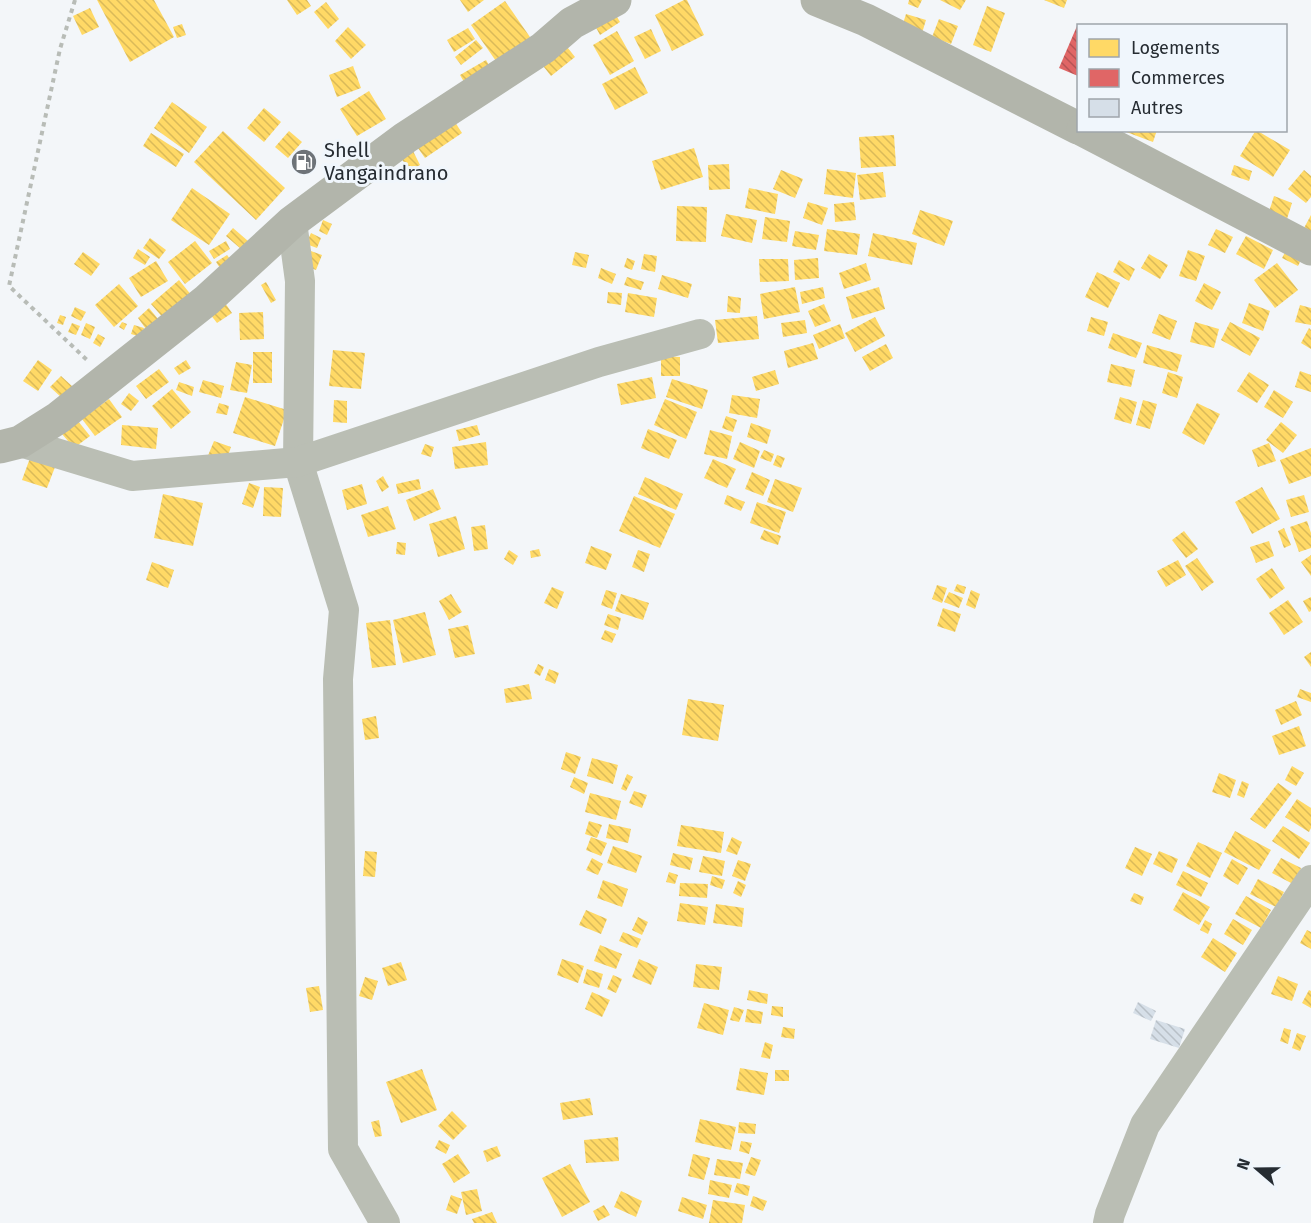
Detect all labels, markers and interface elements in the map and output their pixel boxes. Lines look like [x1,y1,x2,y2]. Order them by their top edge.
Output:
legend [1077,24,1287,132]
text: Logements [1131,37,1220,59]
text: Commerces [1131,67,1225,89]
text: Autres [1131,97,1183,119]
place label: Shell Vangaindrano [324,138,448,185]
fuel station icon: Shell Vangaindrano [289,147,319,177]
north arrow [1227,1139,1287,1199]
text: N [1233,1156,1254,1172]

